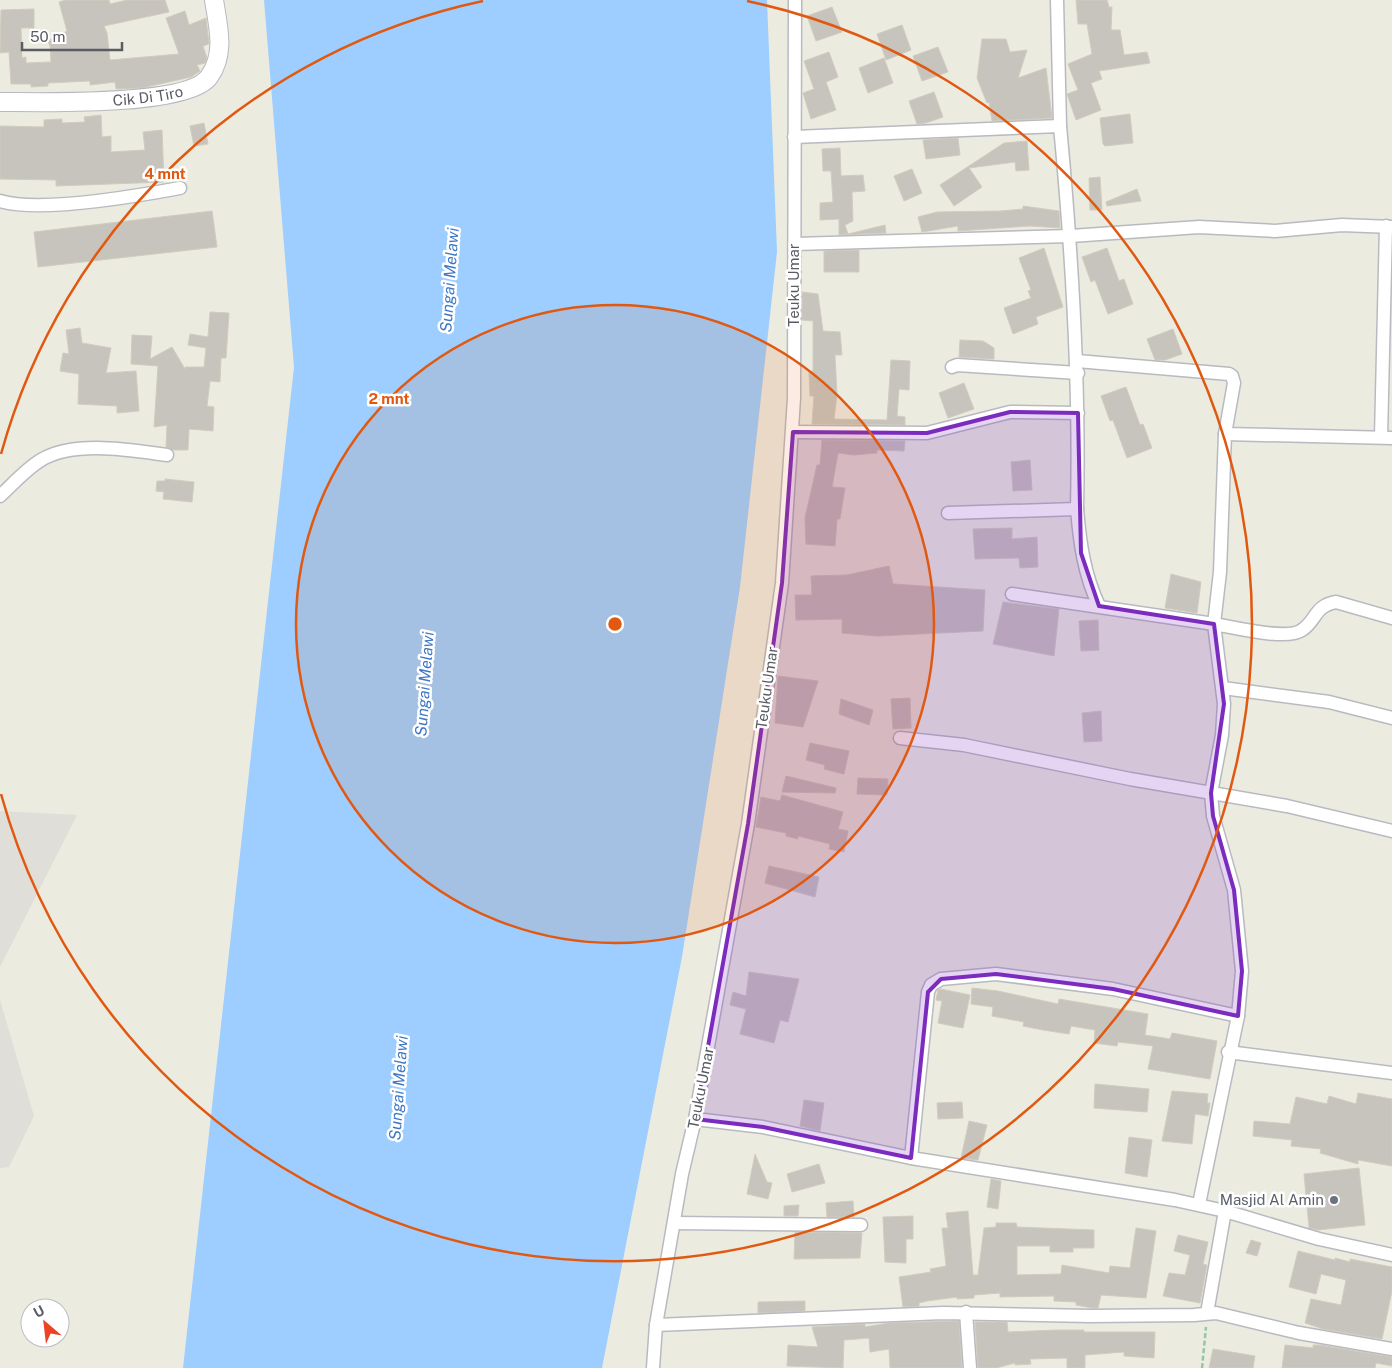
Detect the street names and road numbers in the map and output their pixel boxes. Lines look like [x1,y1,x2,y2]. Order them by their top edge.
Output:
street label: Cik Di Tiro [112,82,185,109]
street label: Teuku Umar [785,243,802,327]
street label: Teuku Umar [752,645,781,730]
street label: Teuku Umar [684,1045,717,1130]

